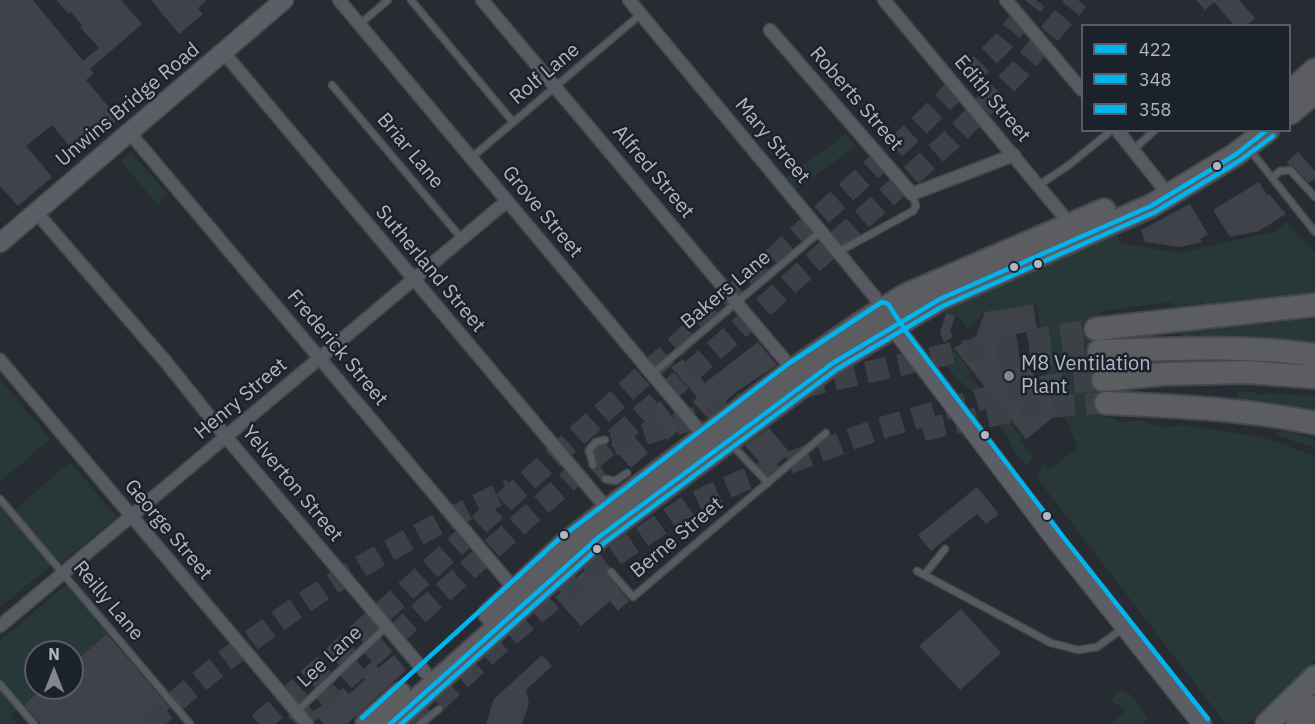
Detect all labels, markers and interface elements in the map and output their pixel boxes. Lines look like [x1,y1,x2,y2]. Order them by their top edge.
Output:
legend [1081,24,1291,132]
street label: Unwins Bridge Road [51,38,205,172]
street label: Rolf Lane [505,38,585,110]
text: 422 [1139,38,1171,61]
street label: Roberts Street [804,42,908,156]
street label: Edith Street [949,51,1035,147]
text: 348 [1139,68,1171,91]
street label: Mary Street [729,93,815,189]
text: 358 [1139,98,1171,121]
street label: Briar Lane [372,108,448,194]
street label: Alfred Street [607,121,699,223]
unlabelled marker [1211,160,1223,172]
street label: Grove Street [497,161,587,263]
street label: Sutherland Street [370,201,490,337]
street label: Bakers Lane [676,246,776,334]
unlabelled marker [1032,258,1044,270]
unlabelled marker [1008,261,1020,273]
street label: Frederick Street [281,285,393,411]
place label: M8 Ventilation Plant [1021,352,1151,399]
street label: Henry Street [190,353,292,445]
marker: M8 Ventilation Plant [1002,369,1016,383]
street label: Yelverton Street [236,421,348,547]
unlabelled marker [979,429,991,441]
street label: George Street [119,475,217,585]
street label: Berne Street [626,492,728,584]
unlabelled marker [1041,510,1053,522]
unlabelled marker [558,529,570,541]
unlabelled marker [591,543,603,555]
street label: Reilly Lane [68,556,148,646]
street label: Lee Lane [293,621,367,693]
north arrow [24,640,84,700]
text: N [48,644,60,664]

